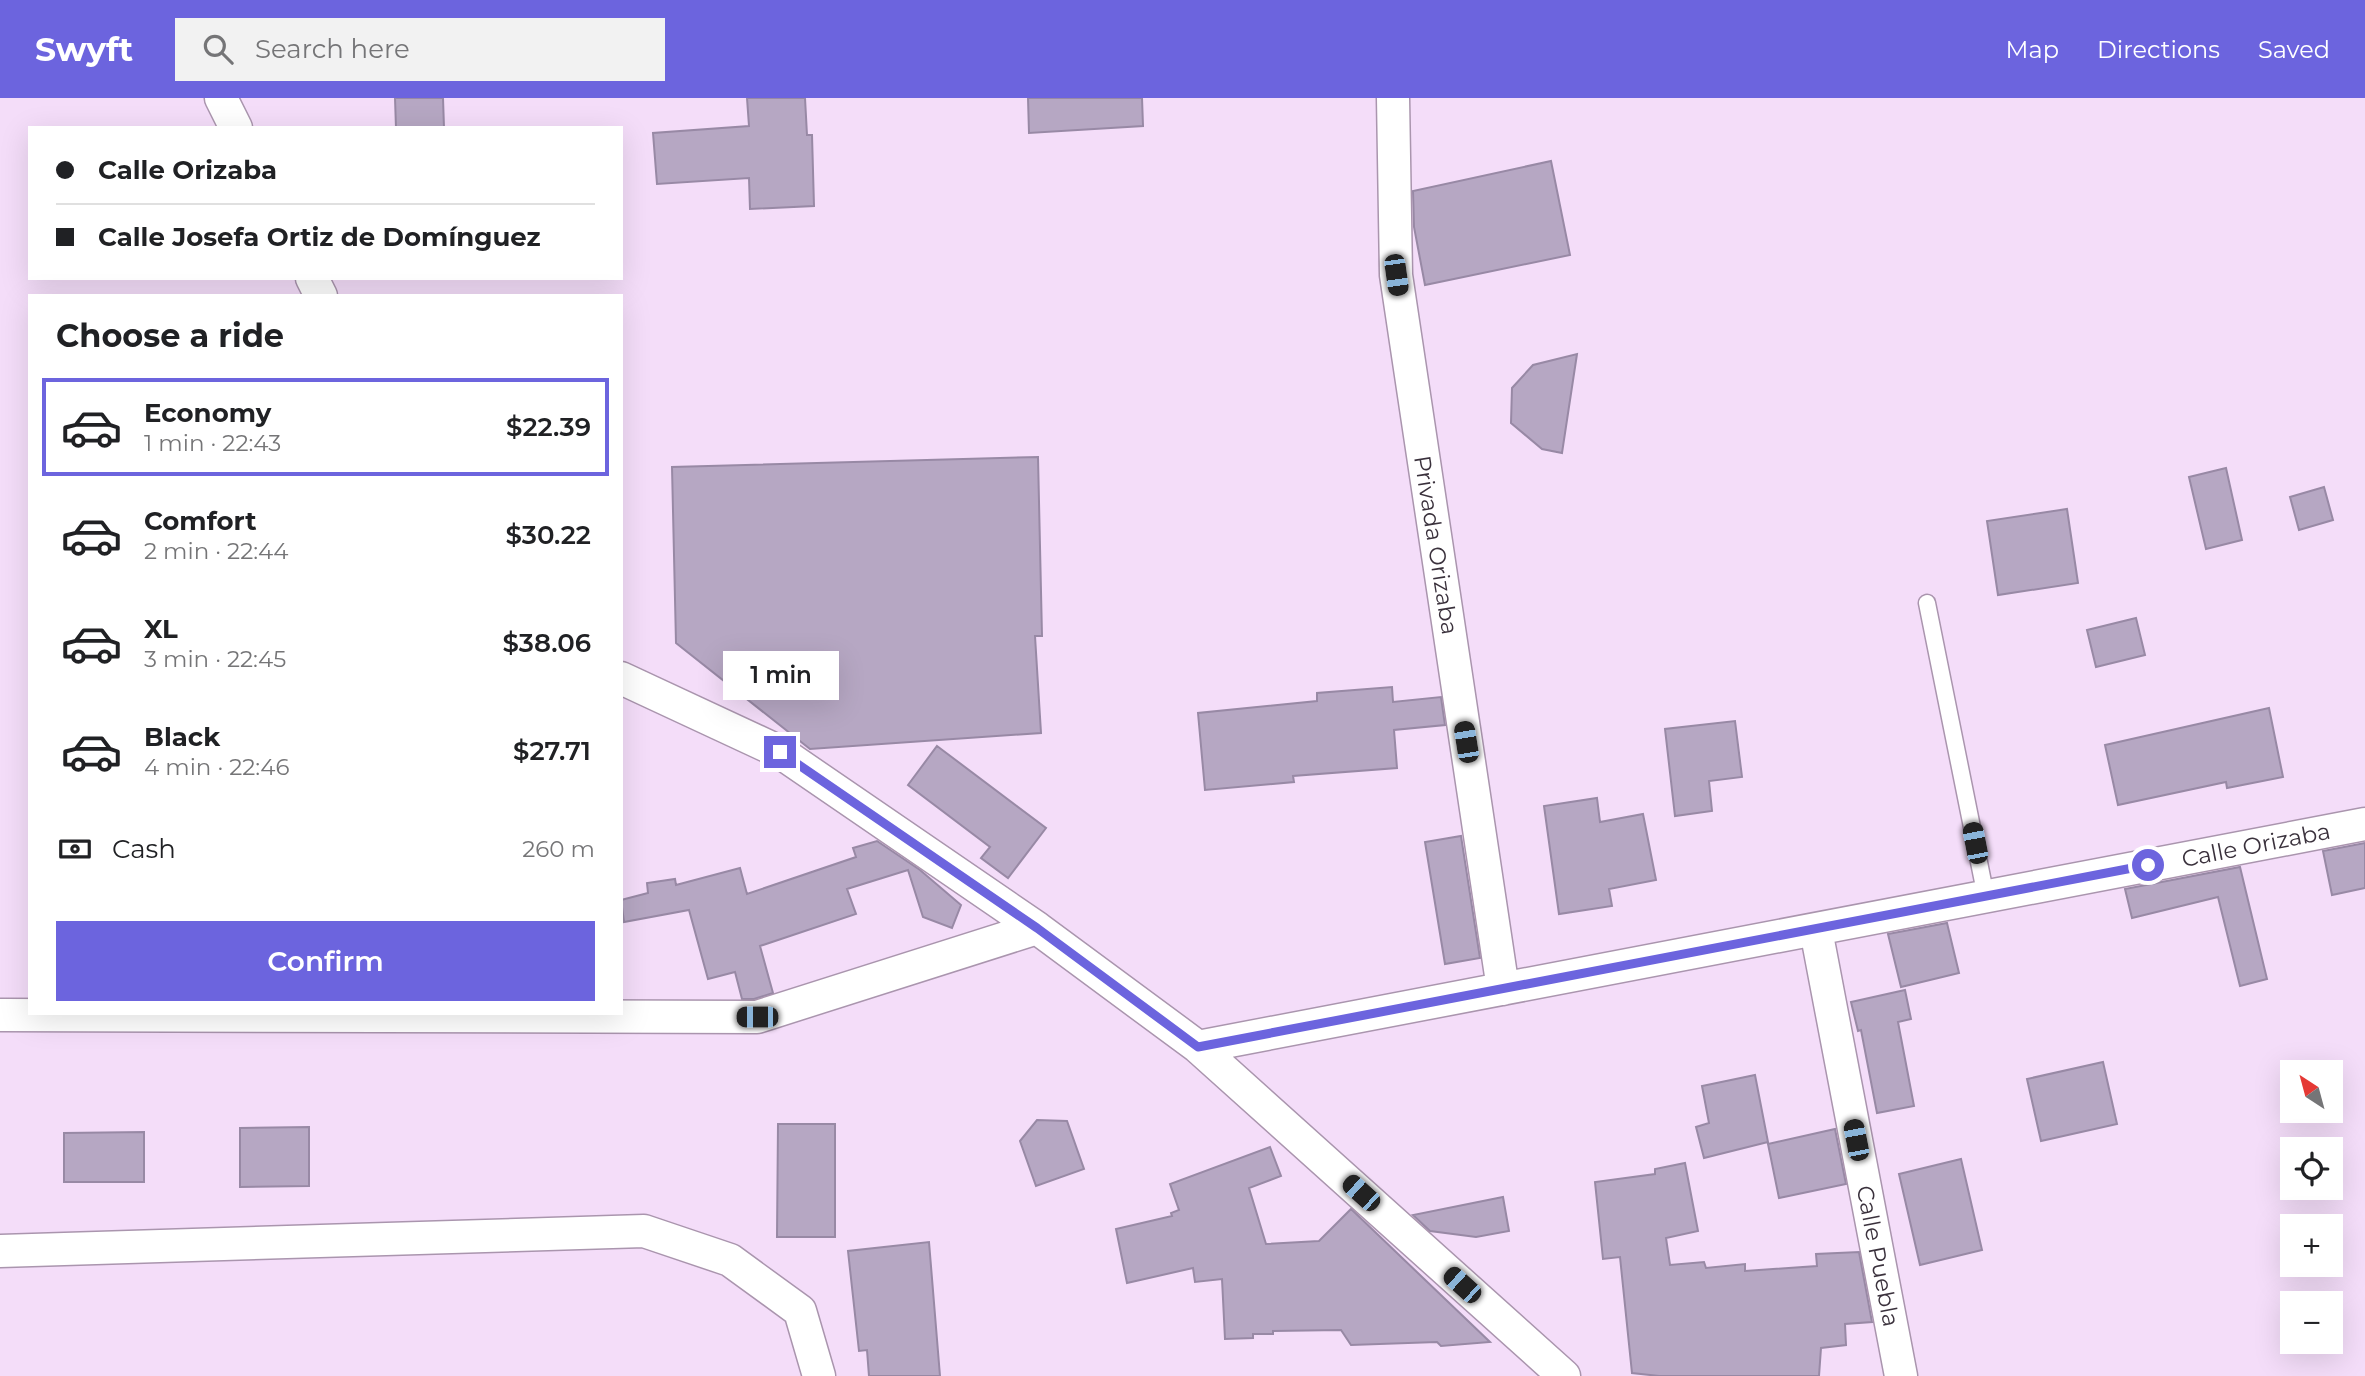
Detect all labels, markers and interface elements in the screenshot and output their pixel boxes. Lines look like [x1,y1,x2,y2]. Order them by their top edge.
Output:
search box [175,18,665,81]
text: Swyft [35,29,133,69]
icon: search [199,30,237,68]
text: Search here [255,33,410,65]
text: Map [2006,35,2059,64]
text: Directions [2097,35,2220,64]
text: Saved [2258,35,2330,64]
text: Calle Orizaba [98,154,277,186]
text: Calle Josefa Ortiz de Domínguez [98,221,541,253]
car [1383,253,1410,297]
text: Choose a ride [56,316,284,355]
icon: car [60,396,123,459]
text: Economy [144,397,271,429]
text: $22.39 [506,411,591,443]
text: 1 min · 22:43 [144,429,281,457]
street label: Privada Orizaba [1408,453,1464,637]
icon: car [60,504,123,567]
text: Comfort [144,505,256,537]
text: $30.22 [506,519,591,551]
text: 2 min · 22:44 [144,537,289,565]
icon: car [60,612,123,675]
text: XL [144,613,178,645]
text: $38.06 [503,627,591,659]
text: 3 min · 22:45 [144,645,286,673]
callout: 1 min [722,650,838,700]
text: 1 min [750,661,812,689]
icon: car [60,720,123,783]
car [1453,720,1480,764]
text: Black [144,721,220,753]
text: $27.71 [513,735,591,767]
route end [764,736,796,768]
text: 4 min · 22:46 [144,753,289,781]
street label: Calle Orizaba [2179,817,2333,873]
car [1961,820,1990,866]
icon: cash [56,830,94,868]
text: Cash [112,833,176,865]
text: 260 m [522,835,595,863]
route start [2132,849,2164,881]
button: Confirm [56,921,595,1001]
car [737,1007,779,1028]
north arrow [2280,1060,2343,1124]
map controls [2280,1060,2343,1354]
car [1842,1117,1871,1163]
button: locate [2280,1137,2343,1200]
car [1339,1171,1384,1215]
street label: Calle Puebla [1851,1183,1905,1329]
button: + [2280,1214,2343,1277]
car [1440,1263,1485,1307]
button: − [2280,1291,2343,1354]

